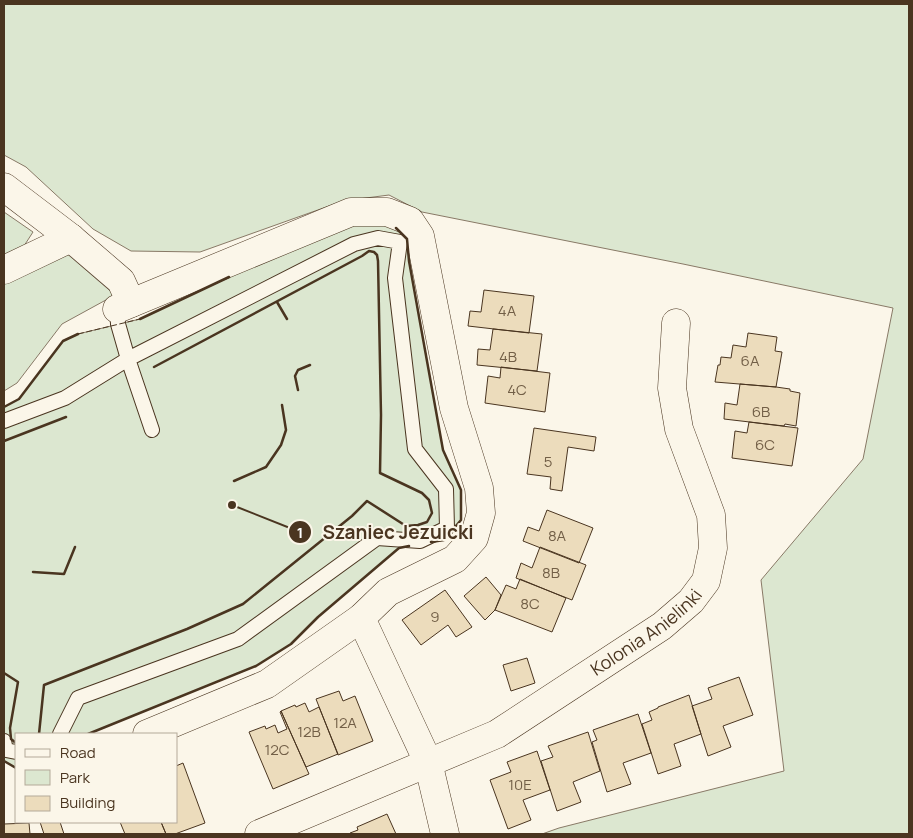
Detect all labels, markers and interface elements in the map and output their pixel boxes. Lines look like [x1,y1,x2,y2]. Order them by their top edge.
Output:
house number: 4A [498,300,517,321]
house number: 4B [499,346,517,367]
house number: 6A [741,350,760,371]
house number: 4C [507,379,527,400]
house number: 6B [752,401,770,422]
house number: 6C [755,434,775,455]
house number: 5 [544,451,552,472]
callout: Szaniec Jezuicki [287,515,483,549]
text: Szaniec Jezuicki [322,519,474,545]
text: 1 [297,522,303,543]
house number: 8A [548,525,567,546]
house number: 8B [542,562,560,583]
street label: Kolonia Anielinki [586,584,707,681]
house number: 8C [520,593,540,614]
house number: 9 [430,606,440,627]
house number: 12A [333,712,357,733]
house number: 12B [297,721,321,742]
legend [15,733,178,823]
house number: 12C [264,739,290,760]
text: Road [60,742,96,763]
text: Park [60,767,90,788]
house number: 10E [508,774,532,795]
text: Building [60,792,115,813]

